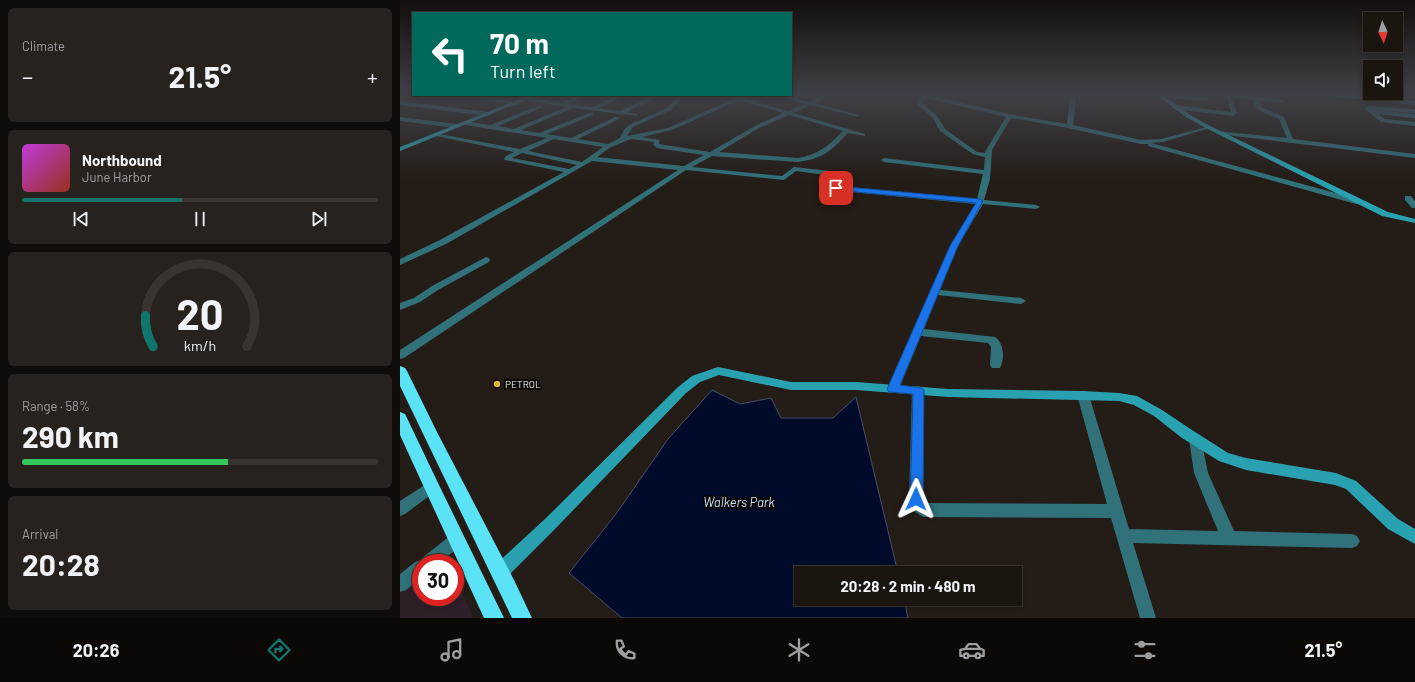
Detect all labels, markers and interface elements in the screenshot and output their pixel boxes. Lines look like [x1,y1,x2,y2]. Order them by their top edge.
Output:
north arrow [1363,12,1403,52]
map controls [1363,12,1403,100]
text: 70 m [490,26,549,60]
icon: left [424,28,476,80]
text: Climate [22,38,65,54]
text: 21.5° [169,58,231,94]
text: Turn left [490,60,556,82]
button: sound [1363,60,1403,100]
text: − [22,63,33,89]
text: + [367,63,378,89]
text: Northbound [82,151,162,169]
text: June Harbor [82,169,152,185]
pin [819,171,853,205]
icon: arrive [825,177,847,199]
icon: previous [70,208,92,230]
icon: pause [189,208,211,230]
icon: next [308,208,330,230]
text: 20 [176,288,224,338]
text: km/h [184,337,216,354]
place label: PETROL [505,378,541,390]
marker: PETROL [492,379,502,389]
text: Range · 58% [22,398,90,414]
text: 290 km [22,418,119,454]
position arrow [895,478,937,520]
water label: Walkers Park [703,494,775,510]
text: Arrival [22,526,58,542]
text: 20:28 [22,546,100,582]
speed limit sign: 30 [412,554,464,606]
text: 20:28 · 2 min · 480 m [840,577,976,595]
icon: directions [265,636,293,664]
icon: music [438,636,466,664]
icon: phone [611,636,639,664]
icon: climate [785,636,813,664]
icon: car [958,636,986,664]
icon: filters [1131,636,1159,664]
text: 20:26 [73,639,119,661]
text: 21.5° [1305,639,1342,661]

